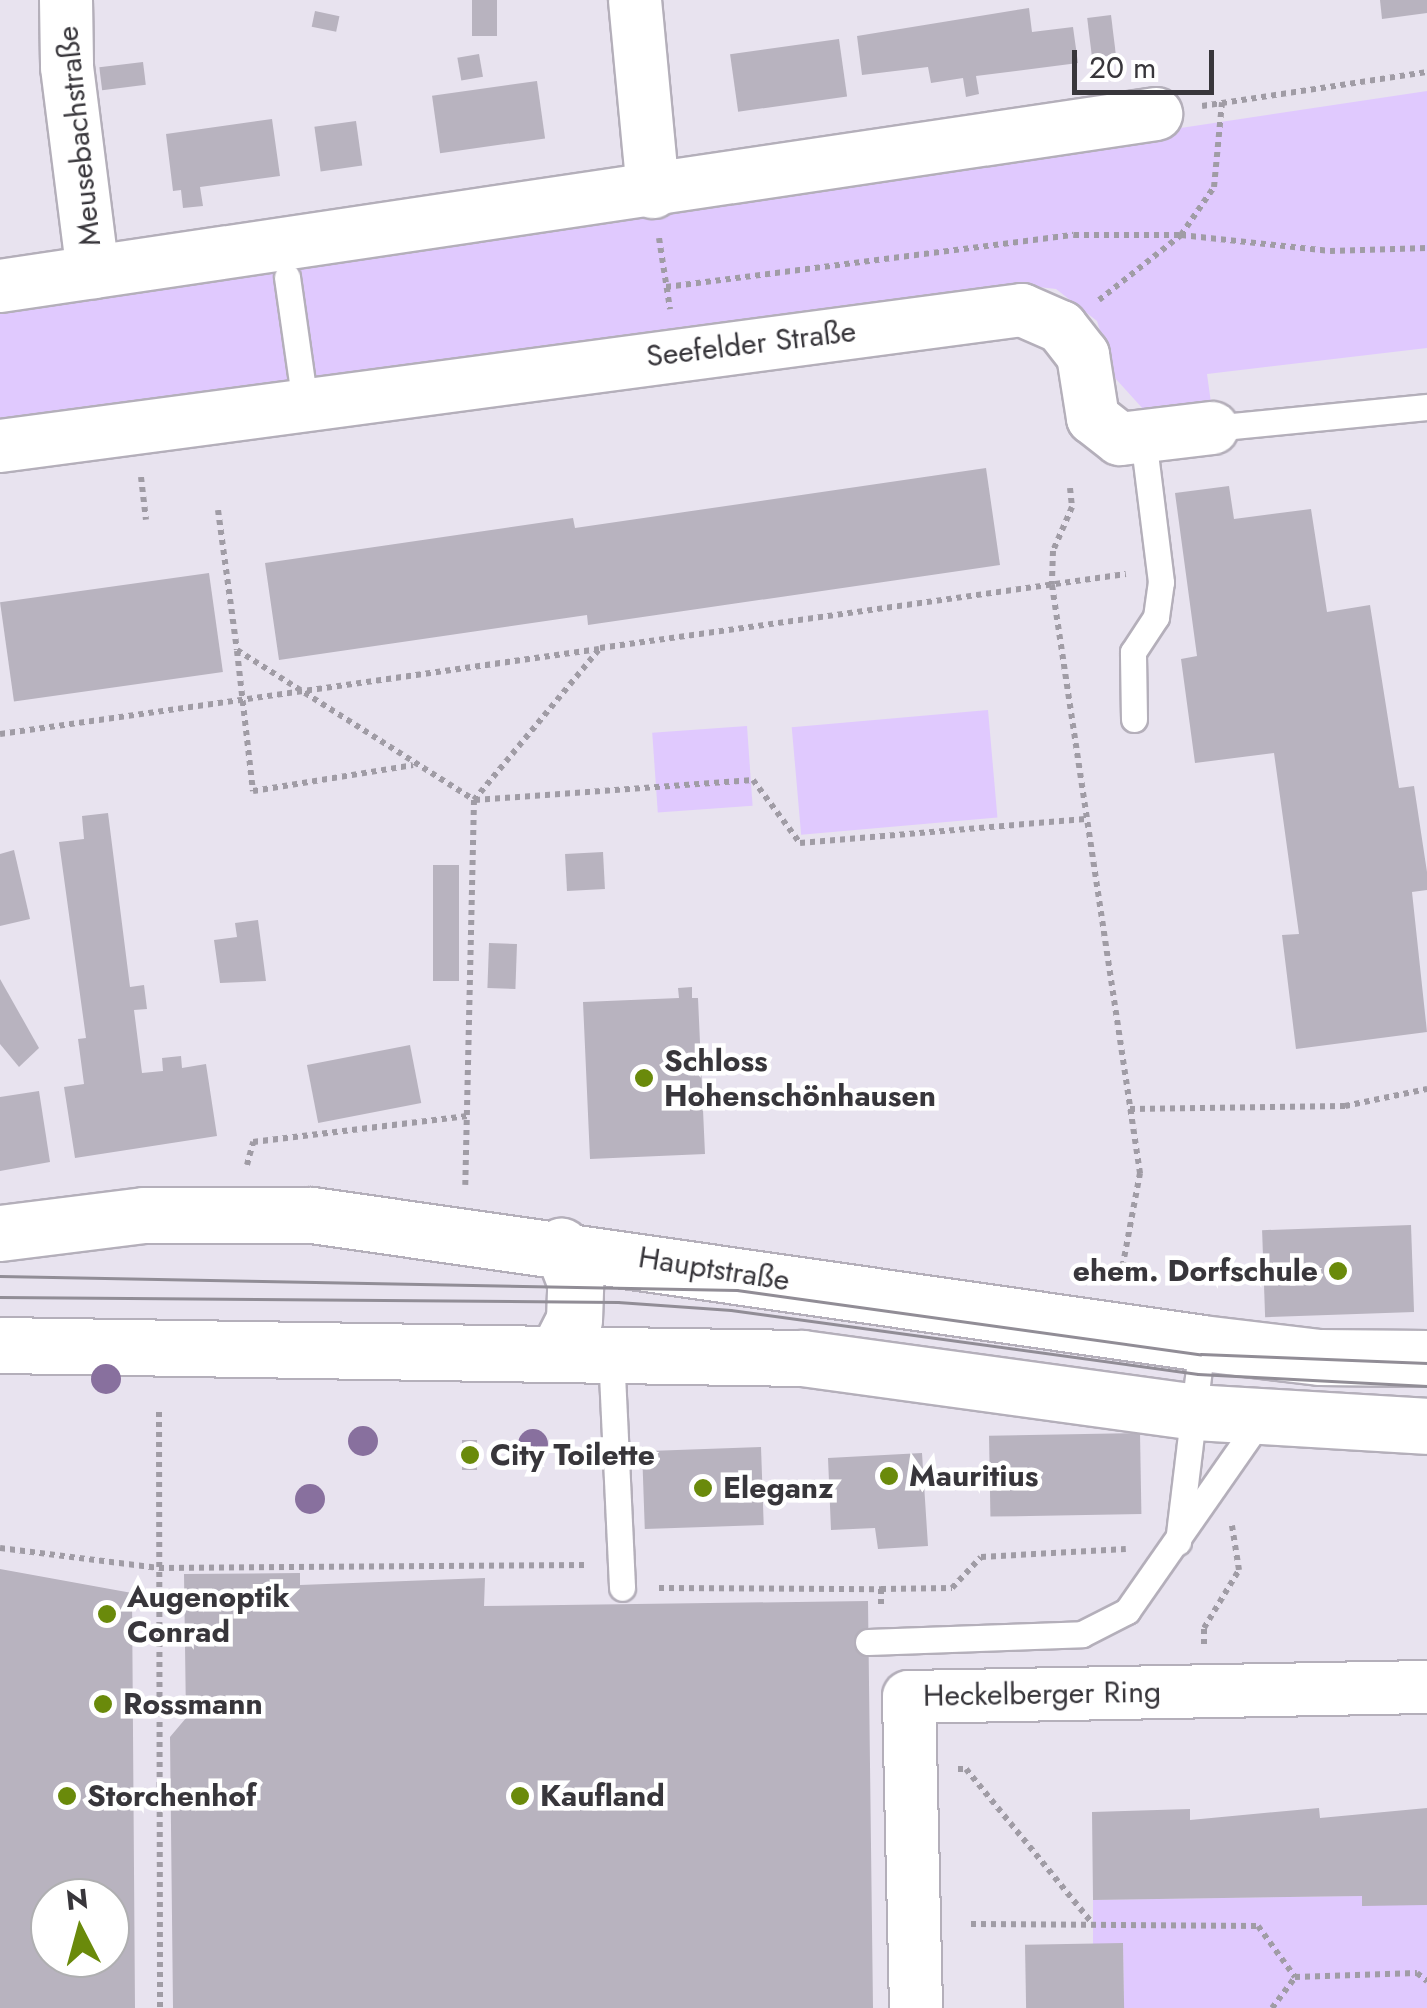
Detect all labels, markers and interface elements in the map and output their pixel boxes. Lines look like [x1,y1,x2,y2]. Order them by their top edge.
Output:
street label: Meusebachstraße [50,24,108,248]
scale bar [1077,30,1220,92]
text: 20 m [1089,46,1156,89]
street label: Seefelder Straße [644,313,858,375]
place label: Schloss Hohenschönhausen [664,1043,936,1114]
marker: Schloss Hohenschönhausen [633,1067,655,1089]
street label: Hauptstraße [636,1239,792,1299]
place label: ehem. Dorfschule [1073,1253,1318,1289]
marker: ehem. Dorfschule [1327,1260,1349,1282]
place label: City Toilette [490,1437,655,1473]
marker: City Toilette [459,1444,481,1466]
place label: Mauritius [909,1458,1039,1494]
marker: Mauritius [878,1465,900,1487]
place label: Eleganz [723,1470,834,1506]
marker: Eleganz [692,1477,714,1499]
place label: Augenoptik Conrad [127,1579,290,1650]
marker: Augenoptik Conrad [96,1603,118,1625]
street label: Heckelberger Ring [923,1674,1161,1714]
place label: Rossmann [123,1686,263,1722]
marker: Rossmann [92,1693,114,1715]
place label: Storchenhof [87,1778,256,1814]
place label: Kaufland [540,1778,665,1814]
marker: Storchenhof [56,1785,78,1807]
marker: Kaufland [509,1785,531,1807]
north arrow [30,1878,130,1978]
text: N [64,1878,90,1921]

